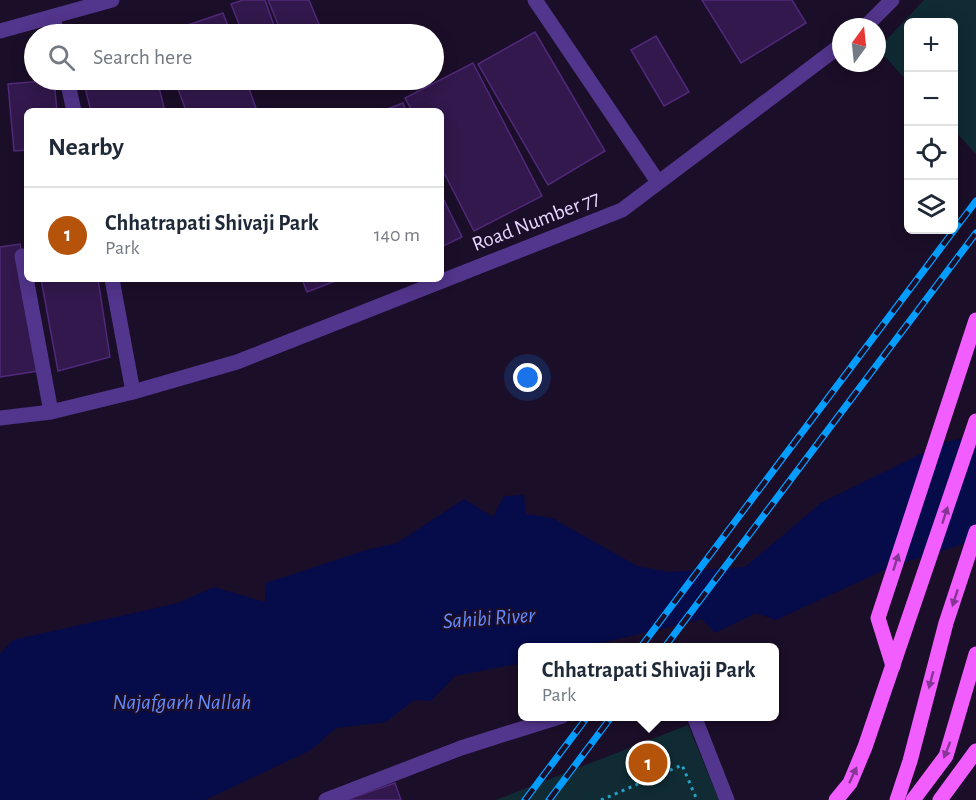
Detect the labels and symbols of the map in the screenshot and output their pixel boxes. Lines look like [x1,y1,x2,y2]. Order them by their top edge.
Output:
north arrow [832,18,886,72]
street label: Road Number 77 [469,187,603,255]
your location [513,363,542,392]
one-way arrow [940,506,950,524]
one-way arrow [892,553,901,571]
one-way arrow [949,589,959,607]
water label: Sahibi River [442,604,537,632]
one-way arrow [926,671,936,689]
water label: Najafgarh Nallah [113,691,251,713]
pin: 1 [628,740,668,786]
one-way arrow [942,741,952,759]
one-way arrow [848,766,857,783]

